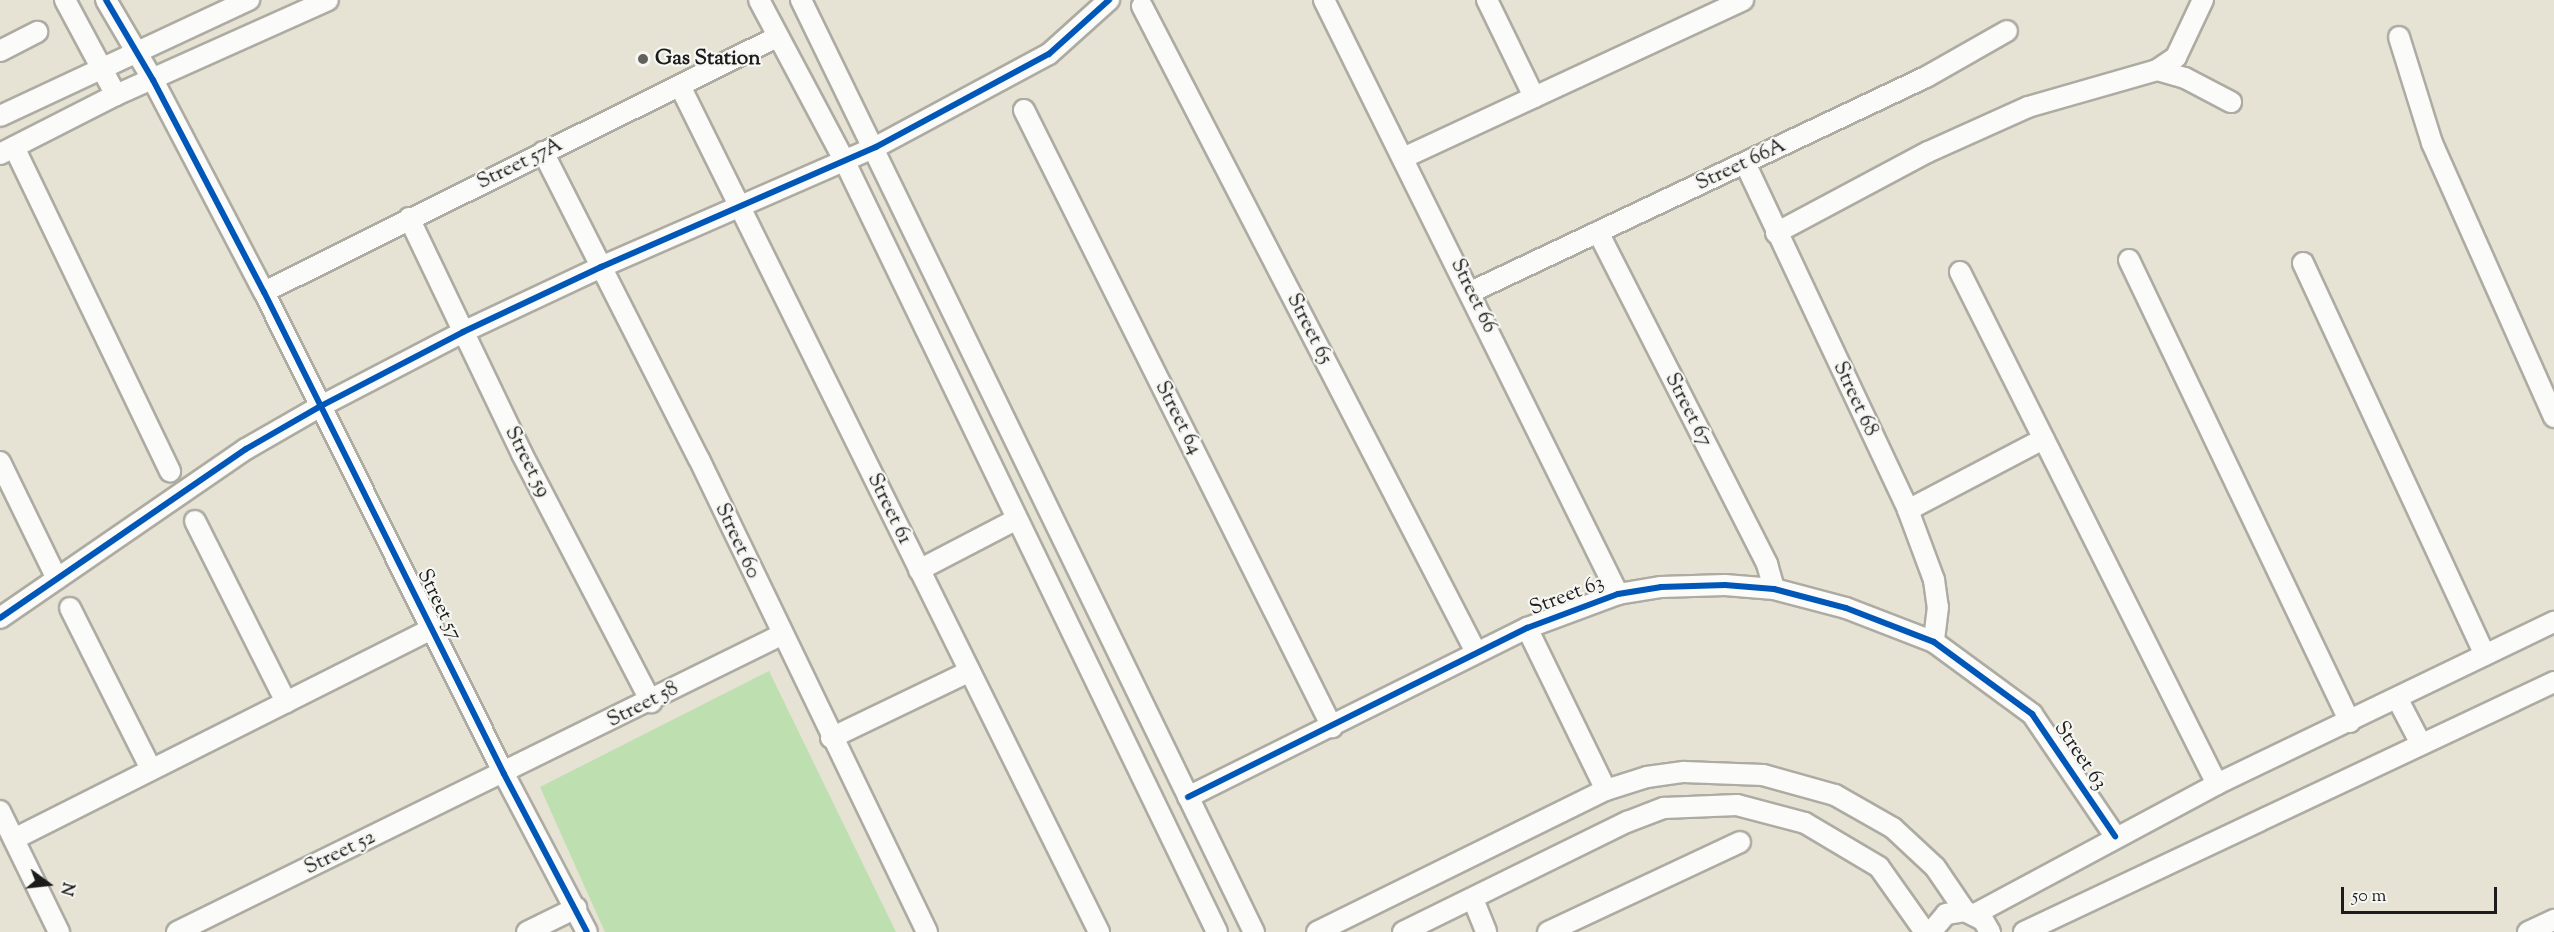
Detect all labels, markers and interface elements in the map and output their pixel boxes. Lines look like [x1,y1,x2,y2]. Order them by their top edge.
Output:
place label: Gas Station [655,46,761,72]
marker: Gas Station [636,52,650,66]
street label: Street 57A [473,133,567,195]
street label: Street 66A [1692,133,1790,197]
street label: Street 66 [1444,255,1502,337]
street label: Street 65 [1280,289,1338,369]
street label: Street 68 [1827,358,1883,440]
street label: Street 67 [1659,369,1717,451]
street label: Street 64 [1149,377,1207,459]
street label: Street 59 [499,422,555,502]
street label: Street 61 [861,469,917,549]
street label: Street 60 [709,499,765,583]
street label: Street 57 [411,565,467,645]
street label: Street 63 [1526,570,1608,622]
street label: Street 58 [603,676,683,734]
street label: Street 63 [2048,717,2112,795]
street label: Street 52 [300,825,380,881]
north arrow [18,854,78,914]
scale bar [2344,875,2500,913]
text: N [53,880,79,898]
text: 50 m [2352,884,2386,910]

